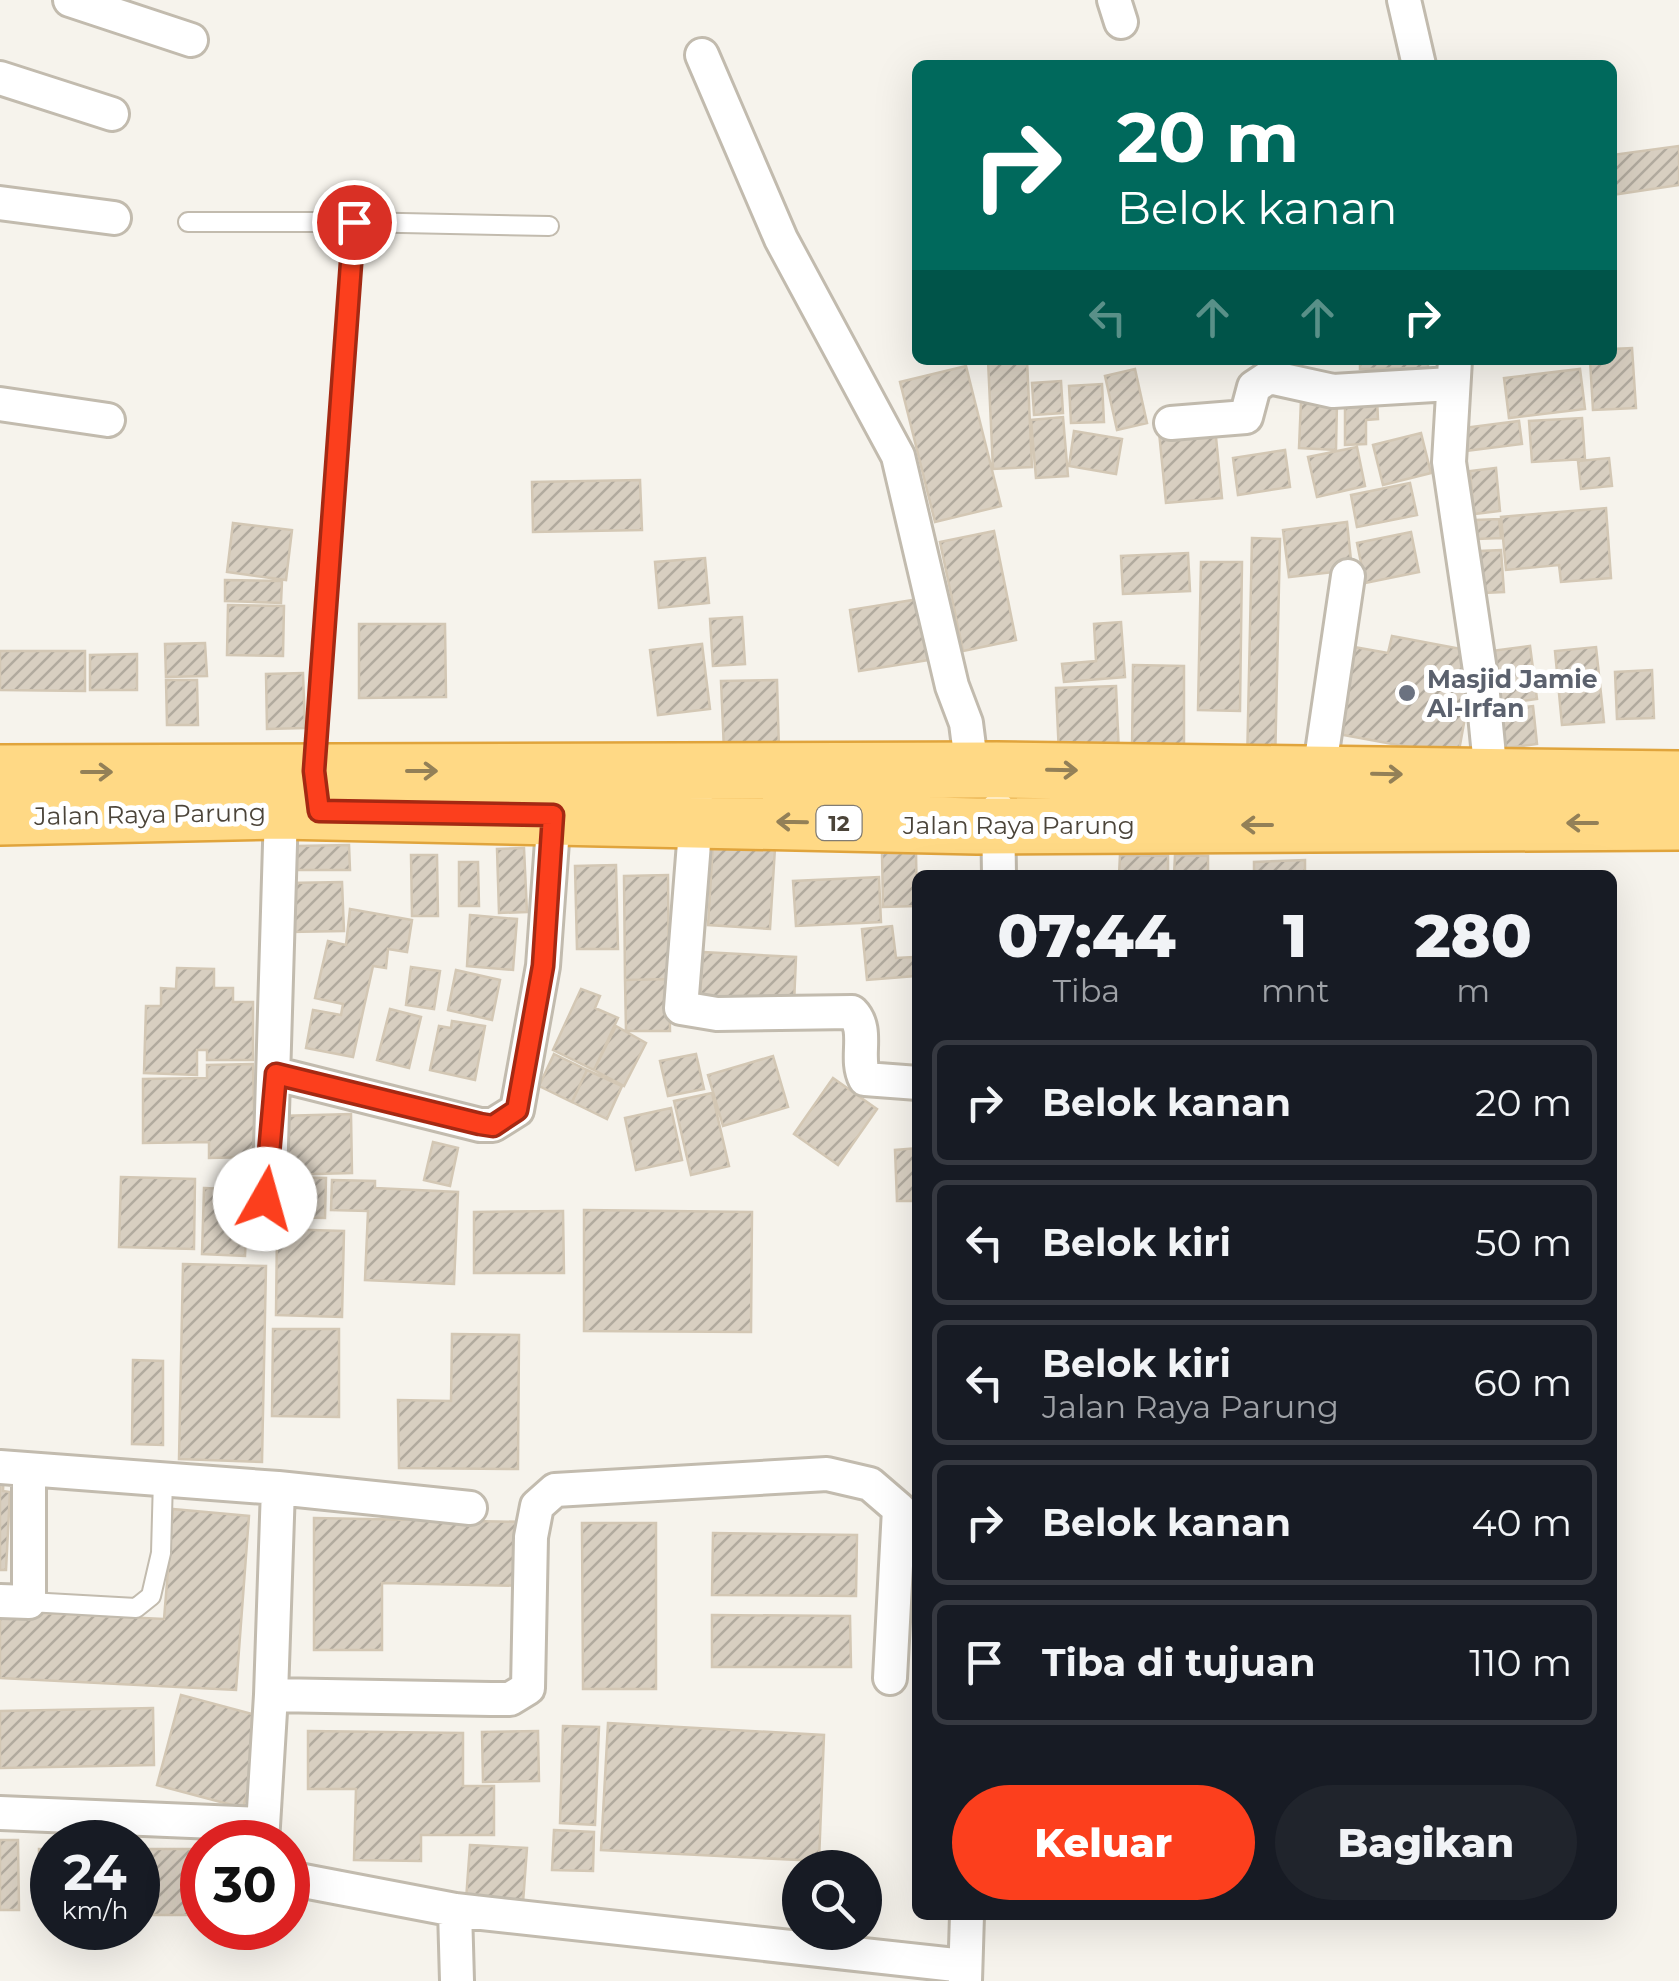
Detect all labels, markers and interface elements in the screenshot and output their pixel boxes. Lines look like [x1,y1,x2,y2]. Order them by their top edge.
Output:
text: 20 m [1117,94,1299,180]
icon: right [952,100,1082,230]
pin [312,180,397,265]
text: Belok kanan [1117,180,1398,235]
icon: arrive [327,195,382,250]
icon: left [1080,290,1135,345]
icon: ahead [1185,290,1240,345]
icon: ahead [1290,290,1345,345]
icon: right [1395,290,1450,345]
place label: Masjid Jamie Al-Irfan [1426,664,1598,723]
marker: Masjid Jamie Al-Irfan [1396,682,1418,704]
one-way arrow [1046,760,1078,780]
one-way arrow [80,762,113,782]
one-way arrow [406,762,438,780]
one-way arrow [1371,765,1403,784]
street label: Jalan Raya Parung [33,797,266,831]
road number: 12 [816,806,862,840]
street label: Jalan Raya Parung [902,810,1135,840]
one-way arrow [776,812,808,831]
one-way arrow [1566,814,1598,832]
one-way arrow [1241,816,1274,834]
text: 07:44 [997,899,1176,972]
text: 1 [1283,899,1307,972]
text: 280 [1415,899,1532,972]
text: Tiba [1053,971,1120,1010]
text: mnt [1261,971,1330,1010]
text: m [1456,971,1490,1010]
icon: right [957,1075,1012,1130]
text: Belok kanan [1042,1079,1291,1126]
text: 20 m [1475,1079,1572,1126]
position arrow [213,1147,317,1251]
icon: left [957,1215,1012,1270]
text: Belok kiri [1042,1219,1231,1266]
text: 50 m [1475,1219,1572,1266]
text: Belok kiri [1042,1340,1231,1387]
icon: left [957,1355,1012,1410]
text: 60 m [1473,1359,1572,1406]
text: Jalan Raya Parung [1042,1387,1339,1426]
icon: right [957,1495,1012,1550]
text: Belok kanan [1042,1499,1291,1546]
text: 40 m [1471,1499,1572,1546]
icon: arrive [957,1635,1012,1690]
text: Tiba di tujuan [1042,1639,1316,1686]
text: 110 m [1469,1639,1572,1686]
button: Keluar [952,1785,1255,1900]
button: Bagikan [1275,1785,1577,1900]
speed limit sign: 30 [180,1820,310,1950]
text: 24 [63,1842,127,1903]
map controls [782,1850,882,1950]
button: search [782,1850,882,1950]
text: km/h [62,1895,128,1925]

